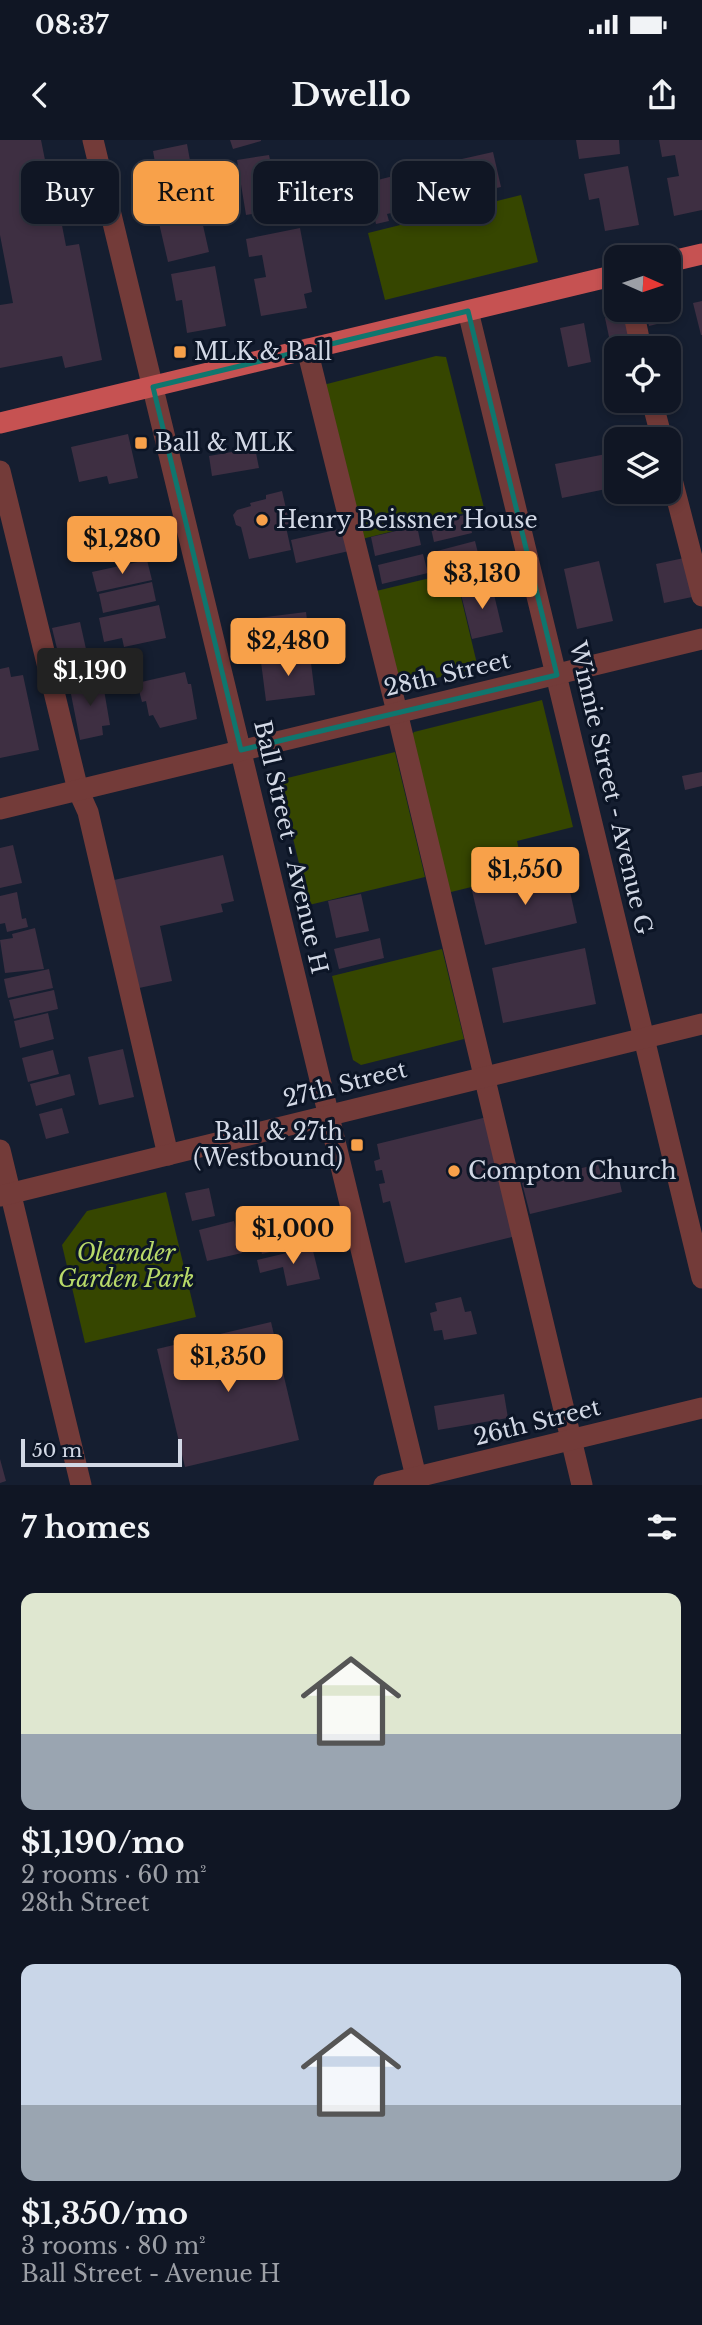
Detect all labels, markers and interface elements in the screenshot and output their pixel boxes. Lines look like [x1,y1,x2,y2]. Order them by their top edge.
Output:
text: 08:37 [35,9,109,41]
text: Dwello [291,75,411,115]
icon: back [21,76,59,114]
icon: share [643,76,681,114]
chip: Buy [21,161,119,224]
chip: Rent [133,161,239,224]
chip: Filters [253,161,378,224]
chip: New [392,161,495,224]
north arrow [604,245,681,322]
map controls [604,245,681,504]
button: locate [604,336,681,413]
place label: MLK & Ball [194,338,332,366]
marker: MLK & Ball [172,344,188,360]
button: layers [604,427,681,504]
place label: Ball & MLK [155,429,295,457]
marker: Ball & MLK [133,435,149,451]
place label: Henry Beissner House [276,506,538,534]
marker: Henry Beissner House [254,512,270,528]
pin: $1,280 [65,516,179,576]
text: $1,280 [83,525,161,553]
pin: $3,130 [425,552,539,611]
text: $3,130 [443,560,521,588]
pin: $2,480 [231,618,345,678]
text: $2,480 [246,627,330,655]
street label: Winnie Street - Avenue G [563,638,658,937]
street label: 28th Street [381,646,513,702]
pin: $1,190 [33,648,147,708]
text: $1,190 [53,657,127,685]
street label: Ball Street - Avenue H [248,717,334,977]
pin: $1,550 [468,848,582,907]
text: $1,550 [487,856,563,884]
street label: 27th Street [280,1055,410,1113]
place label: Ball & 27th (Westbound) [193,1118,343,1172]
marker: Ball & 27th (Westbound) [349,1137,365,1153]
place label: Compton Church [468,1157,677,1185]
marker: Compton Church [446,1163,462,1179]
pin: $1,000 [236,1206,350,1266]
text: $1,000 [252,1215,334,1243]
park label: Oleander Garden Park [58,1239,194,1293]
pin: $1,350 [171,1334,285,1394]
text: $1,350 [190,1343,266,1371]
street label: 26th Street [471,1393,603,1451]
scale bar [21,1436,182,1468]
text: 50 m [32,1439,82,1462]
icon: filters [643,1508,681,1546]
text: 7 homes [21,1509,150,1546]
icon: home [288,1638,414,1764]
text: $1,190/mo [21,1824,185,1861]
text: 2 rooms · 60 m² [21,1861,207,1889]
text: 28th Street [21,1889,149,1917]
icon: home [288,2009,414,2135]
text: $1,350/mo [21,2195,188,2232]
text: 3 rooms · 80 m² [21,2232,206,2260]
text: Ball Street - Avenue H [21,2260,281,2288]

